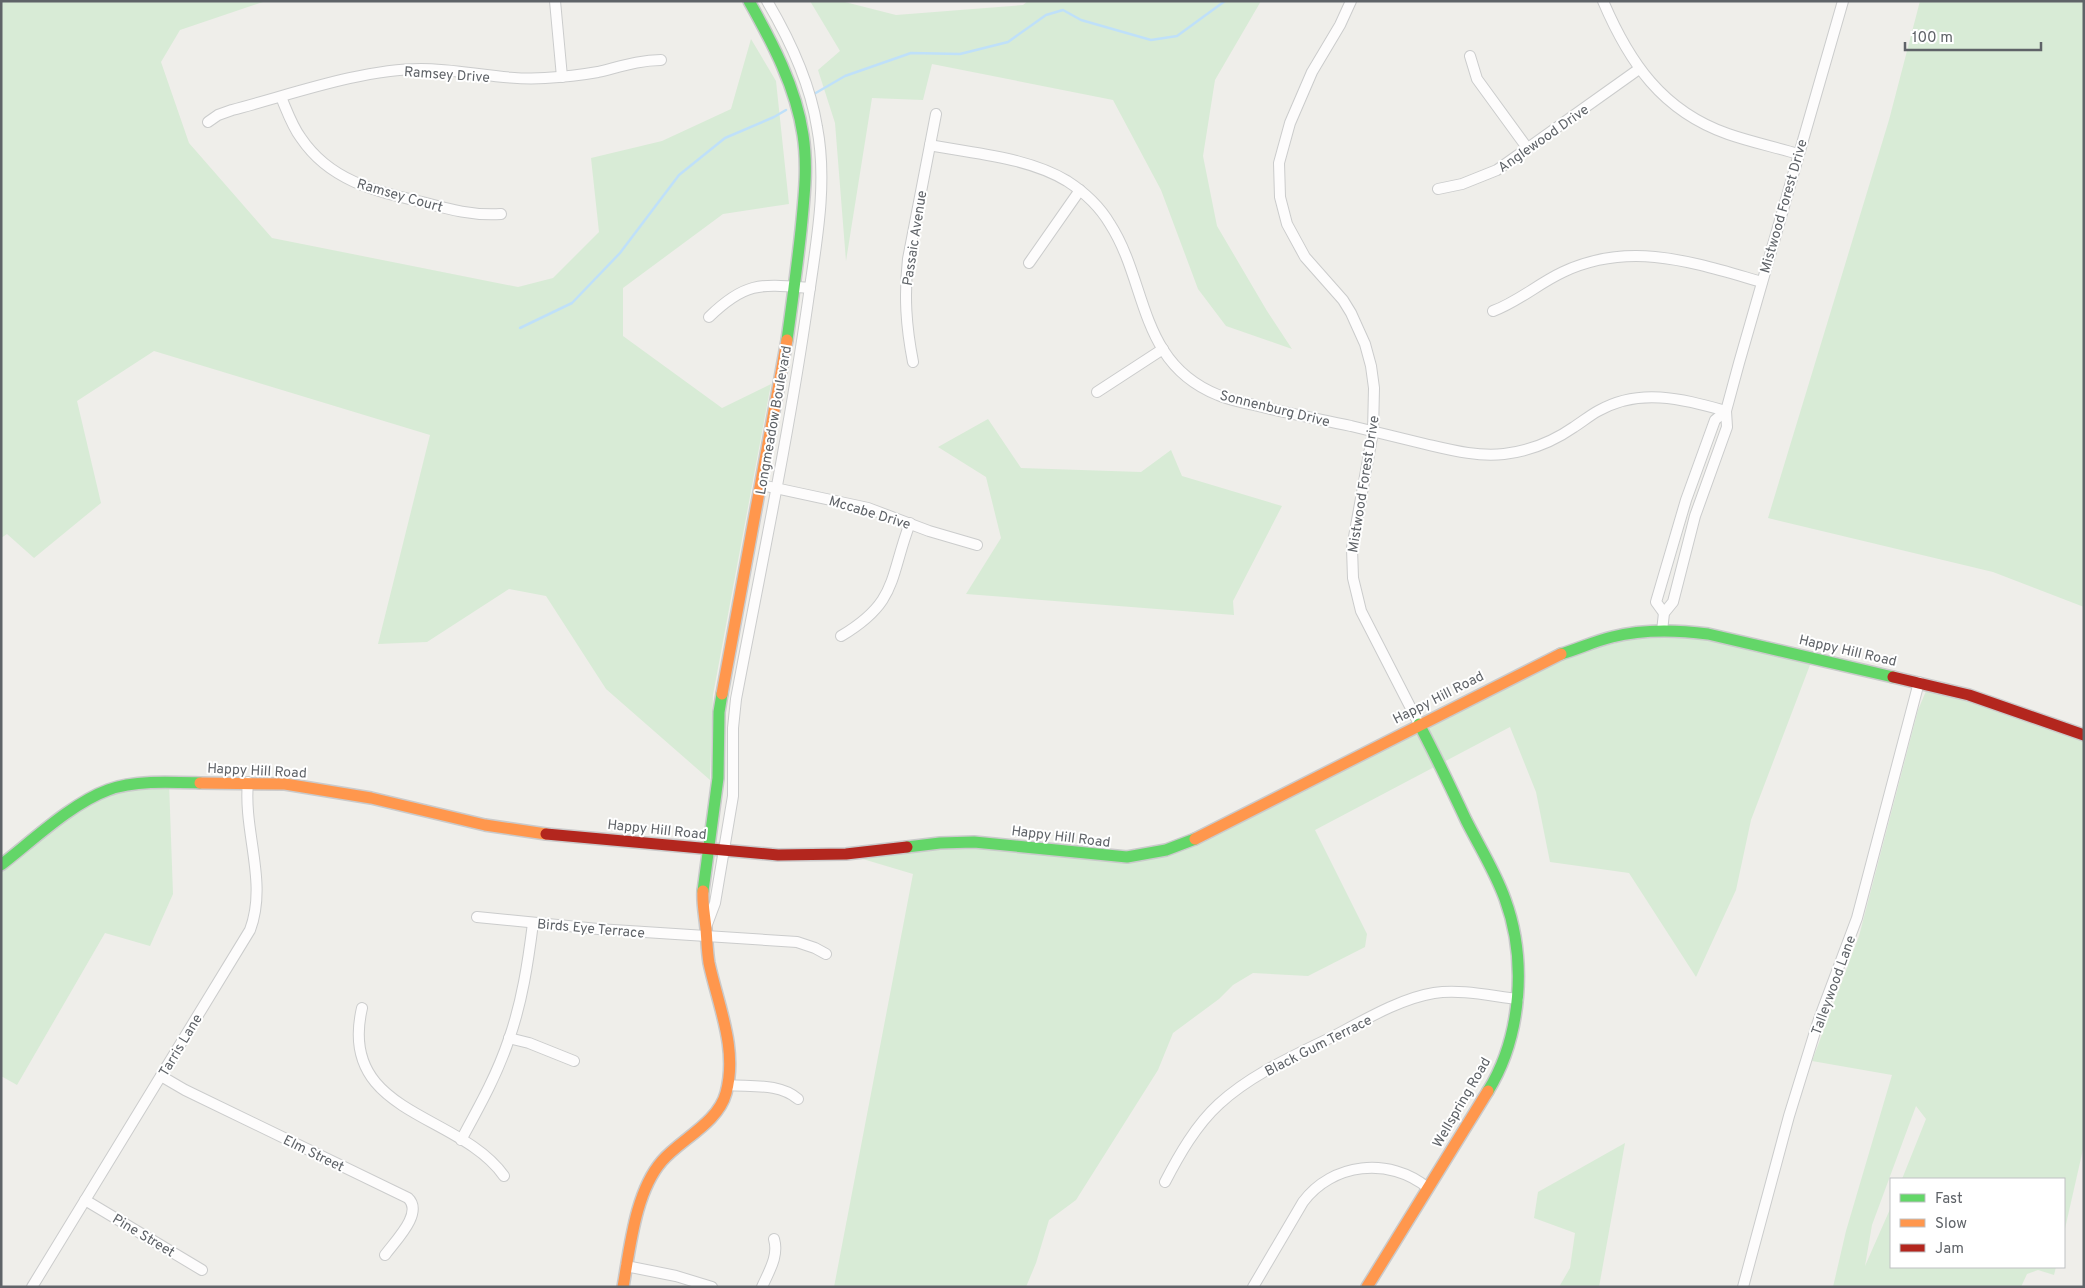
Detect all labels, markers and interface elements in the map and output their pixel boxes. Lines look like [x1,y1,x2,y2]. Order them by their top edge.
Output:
scale bar [1905,20,2041,52]
text: 100 m [1912,29,1953,48]
street label: Ramsey Drive [403,64,490,87]
street label: Anglewood Drive [1495,102,1592,177]
street label: Mistwood Forest Drive [1757,137,1812,275]
street label: Ramsey Court [355,176,445,217]
street label: Passaic Avenue [900,189,931,287]
street label: Longmeadow Boulevard [753,344,796,496]
street label: Sonnenburg Drive [1218,388,1331,431]
street label: Mistwood Forest Drive [1345,414,1384,554]
street label: Mccabe Drive [827,493,913,534]
street label: Happy Hill Road [1797,632,1898,671]
street label: Happy Hill Road [1390,668,1487,729]
street label: Happy Hill Road [207,760,307,783]
street label: Happy Hill Road [606,817,707,844]
street label: Happy Hill Road [1010,823,1111,852]
street label: Birds Eye Terrace [536,916,645,943]
street label: Talleywood Lane [1809,933,1860,1038]
street label: Tarris Lane [156,1011,207,1080]
street label: Black Gum Terrace [1262,1012,1375,1081]
street label: Wellspring Road [1430,1055,1495,1151]
street label: Elm Street [280,1132,347,1176]
legend [1890,1178,2065,1268]
text: Fast [1935,1190,1963,1209]
street label: Pine Street [109,1211,178,1262]
text: Slow [1935,1215,1967,1234]
text: Jam [1935,1240,1964,1259]

